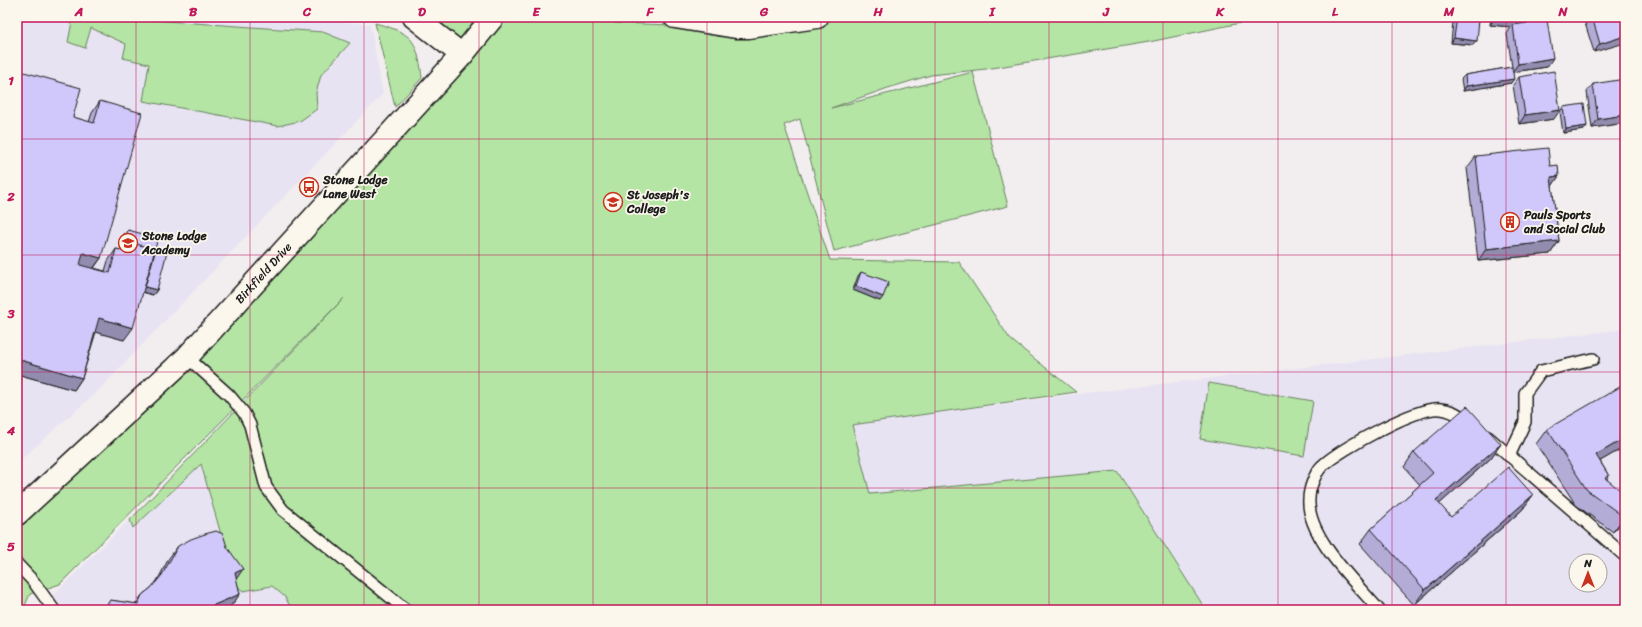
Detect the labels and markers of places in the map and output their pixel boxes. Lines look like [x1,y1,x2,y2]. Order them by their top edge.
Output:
place label: Stone Lodge Lane West [322,169,389,205]
bus stop icon: Stone Lodge Lane West [298,176,320,198]
place label: St Joseph's College [626,184,689,220]
school or university icon: St Joseph's College [602,191,624,213]
place label: Pauls Sports and Social Club [1523,204,1606,240]
building icon: Pauls Sports and Social Club [1499,211,1521,233]
place label: Stone Lodge Academy [141,225,208,261]
school or university icon: Stone Lodge Academy [117,232,139,254]

